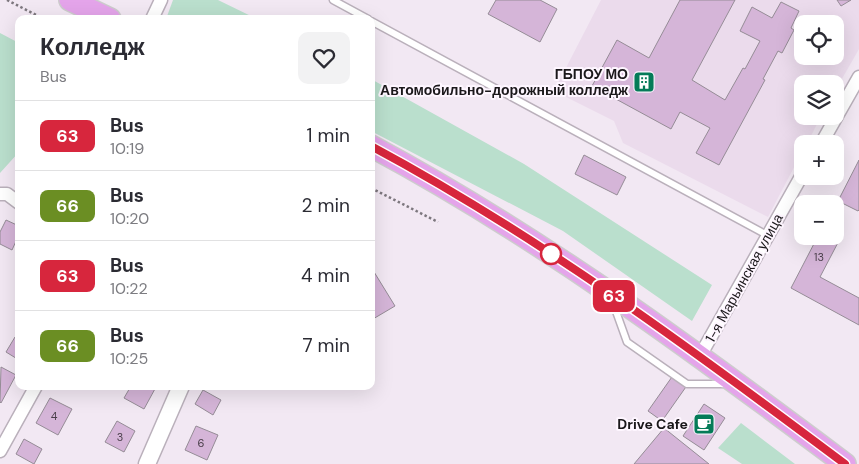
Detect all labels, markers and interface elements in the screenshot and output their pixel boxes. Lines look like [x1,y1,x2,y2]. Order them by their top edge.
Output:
map controls [794,15,844,245]
button: locate [794,15,844,65]
text: Колледж [40,31,144,62]
button: heart [298,32,350,84]
place label: ГБПОУ МО Автомобильно-дорожный колледж [380,65,629,99]
text: Bus [40,66,67,87]
building icon: ГБПОУ МО Автомобильно-дорожный колледж [632,70,656,94]
button: layers [794,75,844,125]
text: Bus [110,113,144,138]
text: 1 min [307,123,350,148]
text: 63 [56,124,79,148]
button: + [794,135,844,185]
text: 10:19 [110,138,144,159]
text: Bus [110,183,144,208]
text: 2 min [302,193,350,218]
text: 66 [56,194,79,218]
button: − [794,195,844,245]
text: 10:20 [110,208,149,229]
street label: 1-я Марьинская улица [701,210,787,346]
unlabelled marker [540,243,562,265]
house number: 13 [814,250,824,264]
text: Bus [110,253,144,278]
text: 4 min [301,263,350,288]
text: 63 [56,264,79,288]
text: 10:22 [110,278,148,299]
line badge: 63 [592,280,636,312]
text: 63 [603,284,625,308]
text: Bus [110,323,144,348]
text: 7 min [302,333,350,358]
text: 66 [56,334,79,358]
text: 10:25 [110,348,148,369]
house number: 4 [51,409,58,423]
cafe icon: Drive Cafe [692,412,716,436]
place label: Drive Cafe [617,415,688,433]
house number: 3 [117,430,123,444]
house number: 6 [198,436,205,450]

